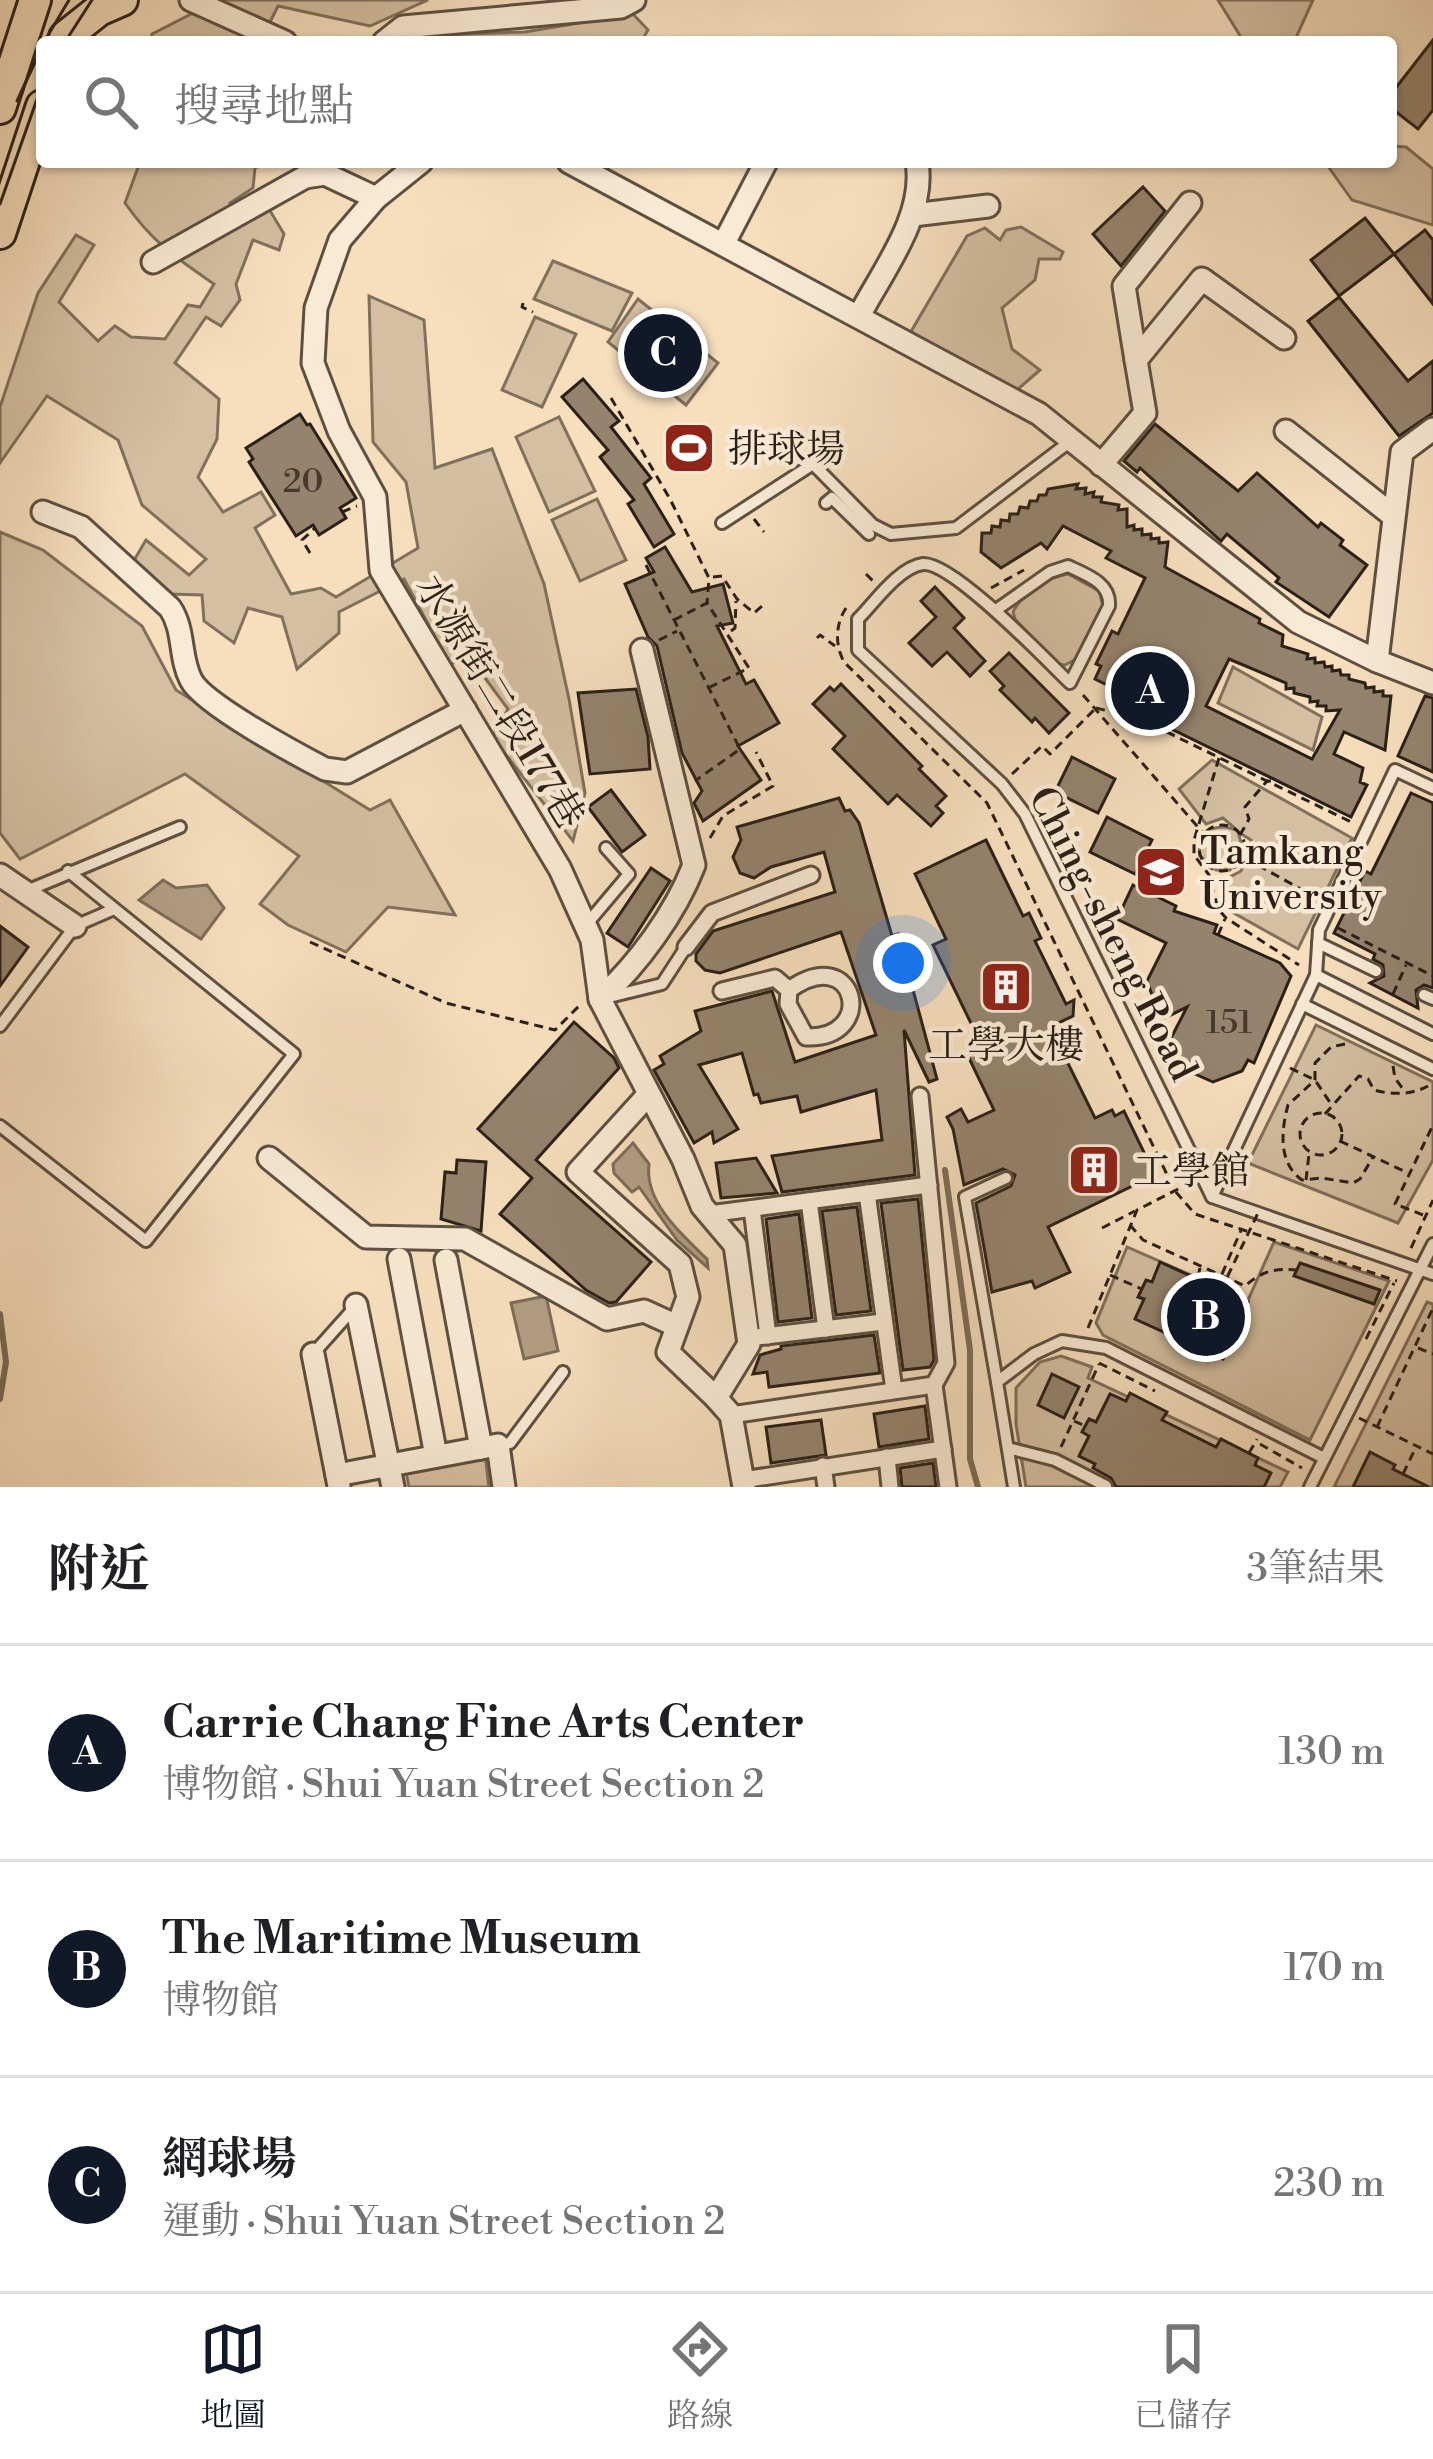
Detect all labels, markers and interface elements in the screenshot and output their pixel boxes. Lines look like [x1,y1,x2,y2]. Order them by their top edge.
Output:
search box [36,36,1397,168]
icon: search [78,69,144,135]
text: 搜尋地點 [174,79,354,136]
pin: C [624,308,702,398]
sports icon: 排球場 [661,420,717,476]
place label: 排球場 [728,426,845,475]
house number: 20 [283,462,323,503]
street label: 水源街二段177巷 [404,566,594,838]
pin: A [1111,646,1189,736]
street label: Ching-sheng Road [1016,779,1207,1089]
place label: Tamkang University [1200,828,1383,922]
school or university icon: Tamkang University [1133,844,1189,900]
your location [873,933,933,993]
building icon: 工學大樓 [978,959,1034,1015]
house number: 151 [1206,1003,1252,1044]
place label: 工學大樓 [928,1022,1084,1071]
building icon: 工學館 [1066,1142,1122,1198]
place label: 工學館 [1133,1148,1250,1197]
pin: B [1167,1272,1245,1362]
text: 附近 [48,1539,150,1603]
text: 3筆結果 [1246,1545,1385,1594]
text: Carrie Chang Fine Arts Center [162,1695,804,1752]
text: A [73,1728,101,1777]
text: 130 m [1279,1728,1385,1777]
text: 博物館 · Shui Yuan Street Section 2 [162,1761,765,1810]
text: The Maritime Museum [162,1911,641,1968]
text: B [72,1944,102,1993]
text: 170 m [1283,1944,1385,1993]
text: 博物館 [162,1977,279,2026]
text: 網球場 [162,2132,297,2189]
text: C [73,2160,101,2209]
text: 230 m [1273,2160,1385,2209]
text: 運動 · Shui Yuan Street Section 2 [162,2198,726,2247]
tab: 地圖 [200,2316,266,2437]
tab: 路線 [667,2316,733,2437]
tab: 已儲存 [1134,2316,1233,2437]

